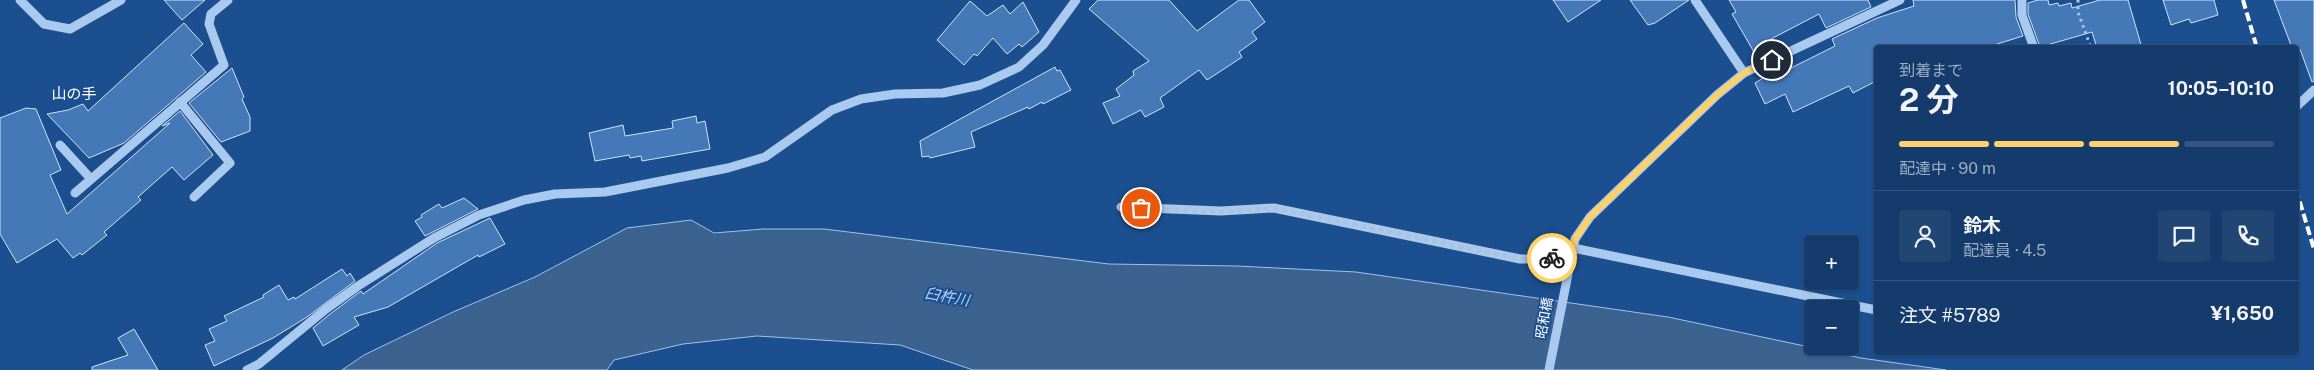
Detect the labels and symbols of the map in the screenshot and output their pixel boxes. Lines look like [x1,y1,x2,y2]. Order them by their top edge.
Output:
pin [1751,39,1793,81]
district label: 山の手 [51,85,97,102]
pin [1120,187,1162,229]
courier [1527,233,1577,283]
water label: 臼杵川 [923,284,973,309]
street label: 昭和橋 [1532,296,1556,340]

